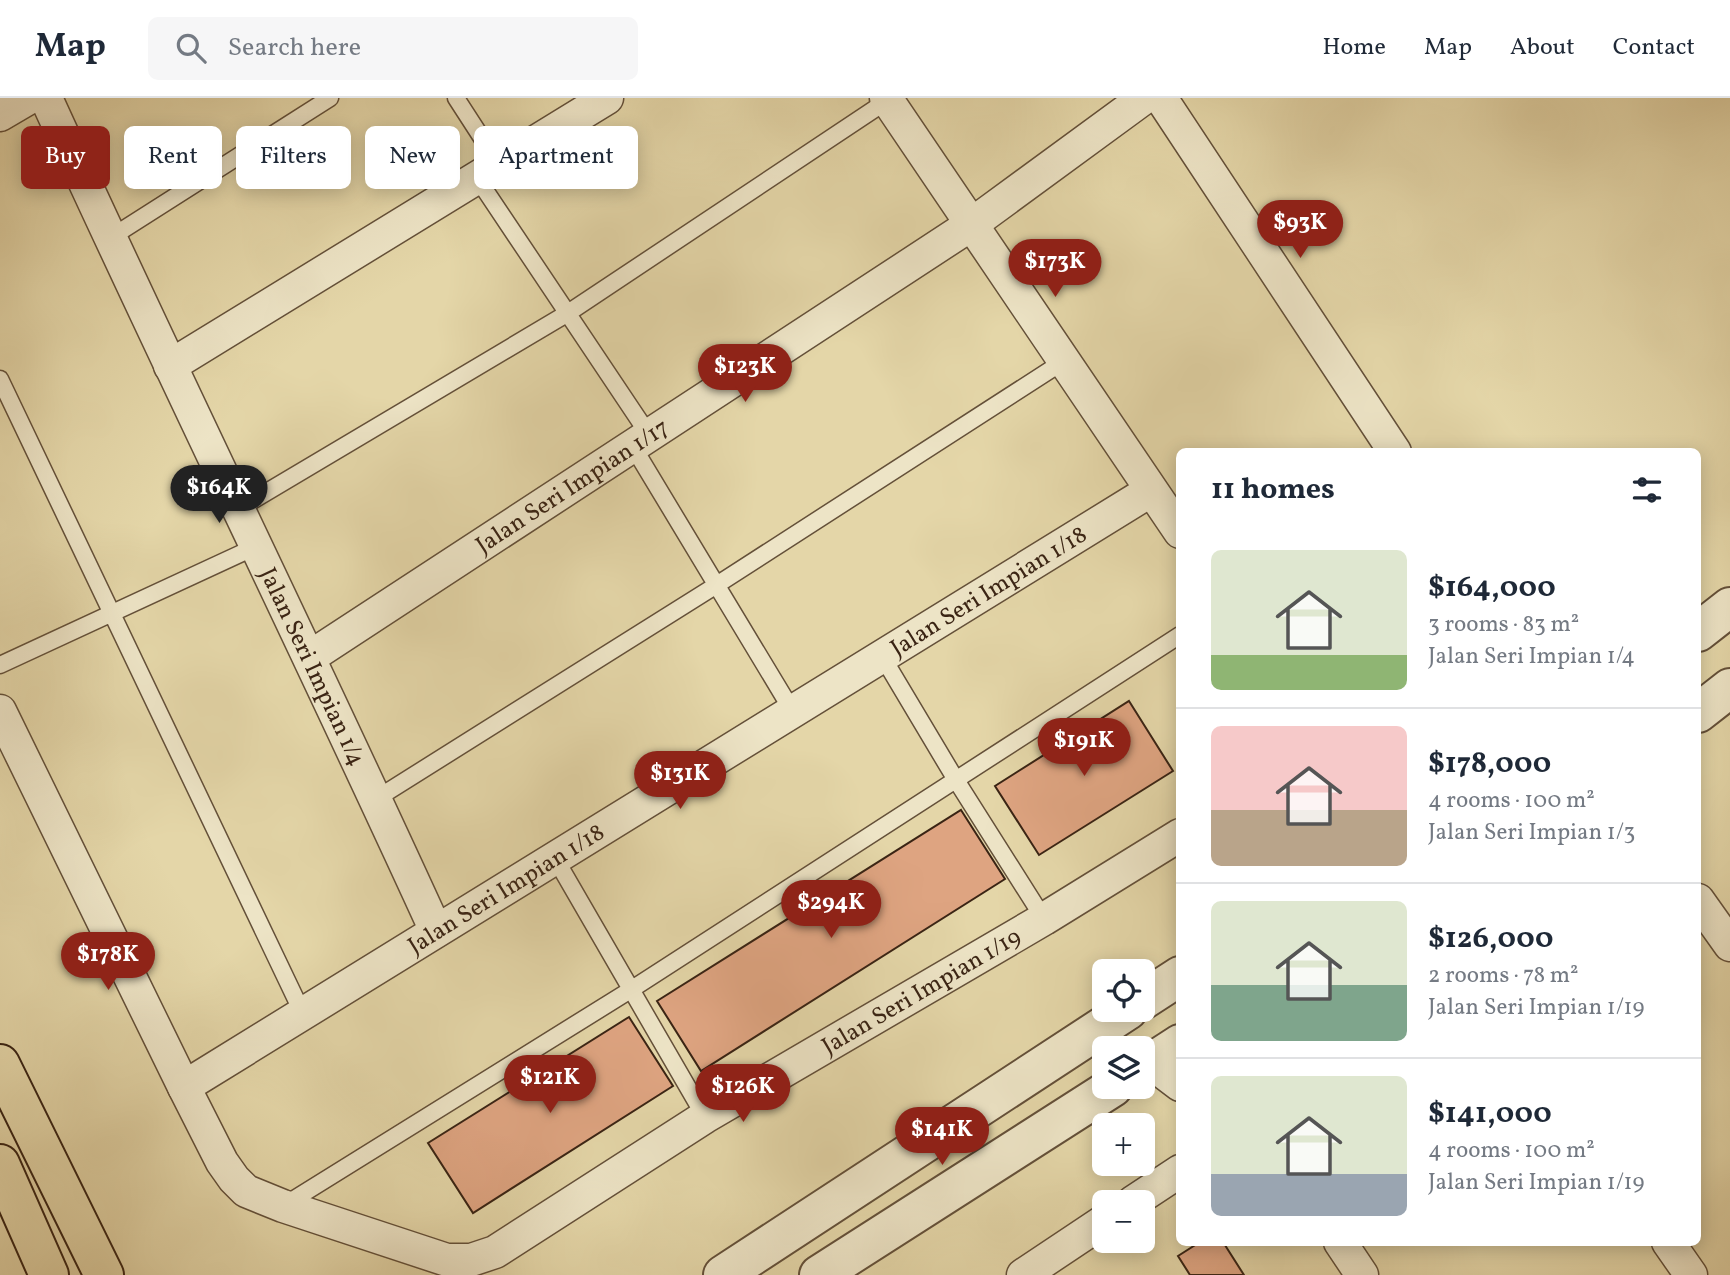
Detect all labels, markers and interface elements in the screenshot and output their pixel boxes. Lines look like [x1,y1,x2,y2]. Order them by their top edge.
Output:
search box [148,17,638,80]
text: Map [35,25,106,71]
icon: search [172,29,210,67]
text: Search here [228,30,361,66]
text: Home [1322,31,1386,65]
text: Map [1424,31,1472,65]
text: About [1510,31,1575,65]
text: Contact [1613,31,1695,65]
chip: Buy [21,126,110,189]
chip: Rent [124,126,222,189]
chip: Filters [236,126,351,189]
chip: New [365,126,460,189]
chip: Apartment [474,126,638,189]
pin: $93K [1259,200,1341,260]
text: $93K [1273,207,1327,239]
pin: $173K [1006,240,1104,299]
text: $173K [1024,246,1086,278]
pin: $123K [696,344,794,404]
text: $123K [714,351,776,383]
street label: Jalan Seri Impian 1/17 [470,412,677,563]
pin: $164K [170,466,268,525]
text: 11 homes [1211,469,1335,511]
icon: filters [1628,471,1666,509]
text: $164K [187,472,251,504]
street label: Jalan Seri Impian 1/18 [884,519,1094,666]
street label: Jalan Seri Impian 1/4 [250,562,373,772]
text: $164,000 [1428,567,1556,609]
icon: home [1267,578,1351,662]
text: 3 rooms · 83 m² [1428,609,1579,641]
text: Jalan Seri Impian 1/4 [1428,641,1635,673]
pin: $191K [1035,718,1133,778]
text: $191K [1054,725,1114,757]
text: $178,000 [1428,743,1551,785]
pin: $131K [631,752,729,811]
icon: home [1267,754,1351,838]
text: $131K [650,758,710,790]
text: 4 rooms · 100 m² [1428,785,1595,817]
street label: Jalan Seri Impian 1/18 [402,817,612,964]
text: Jalan Seri Impian 1/3 [1428,817,1635,849]
pin: $294K [782,880,880,940]
text: $294K [797,887,865,919]
text: $126,000 [1428,918,1554,960]
street label: Jalan Seri Impian 1/19 [816,921,1028,1064]
icon: home [1267,929,1351,1013]
pin: $178K [59,932,157,992]
text: $178K [77,939,139,971]
map controls [1092,959,1155,1253]
button: locate [1092,959,1155,1022]
text: 2 rooms · 78 m² [1428,960,1579,992]
text: Jalan Seri Impian 1/19 [1428,992,1644,1024]
button: layers [1092,1036,1155,1099]
pin: $121K [501,1056,599,1115]
text: $121K [520,1062,580,1094]
pin: $126K [694,1065,792,1124]
text: $126K [711,1071,775,1103]
text: $141,000 [1428,1093,1552,1135]
icon: home [1267,1104,1351,1188]
pin: $141K [893,1108,991,1167]
button: + [1092,1113,1155,1176]
text: $141K [911,1114,973,1146]
text: 4 rooms · 100 m² [1428,1135,1595,1167]
text: Jalan Seri Impian 1/19 [1428,1167,1644,1199]
button: − [1092,1190,1155,1253]

